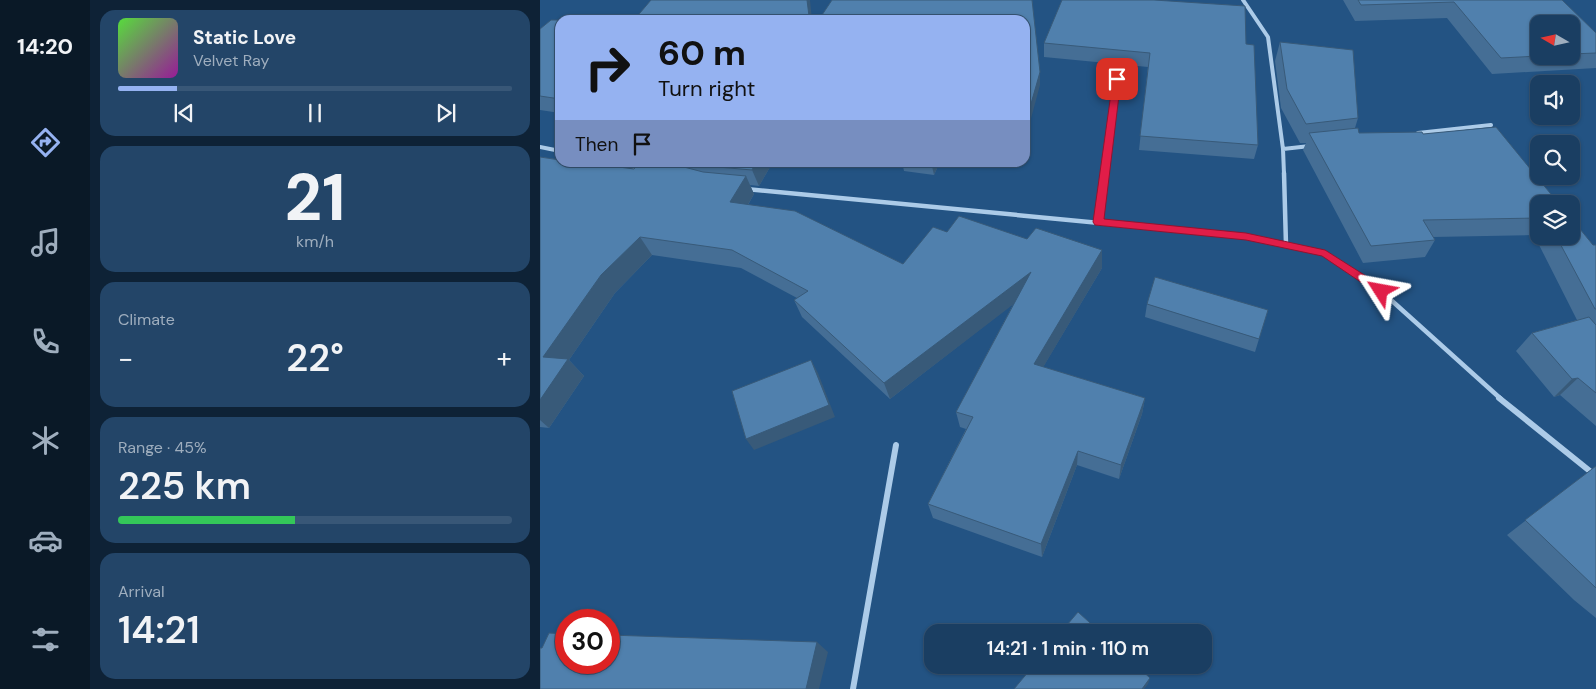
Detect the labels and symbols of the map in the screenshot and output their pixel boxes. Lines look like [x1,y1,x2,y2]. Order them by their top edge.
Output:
north arrow [1530,15,1580,65]
pin [1096,58,1138,100]
position arrow [1354,264,1406,316]
speed limit sign: 30 [555,609,620,674]

